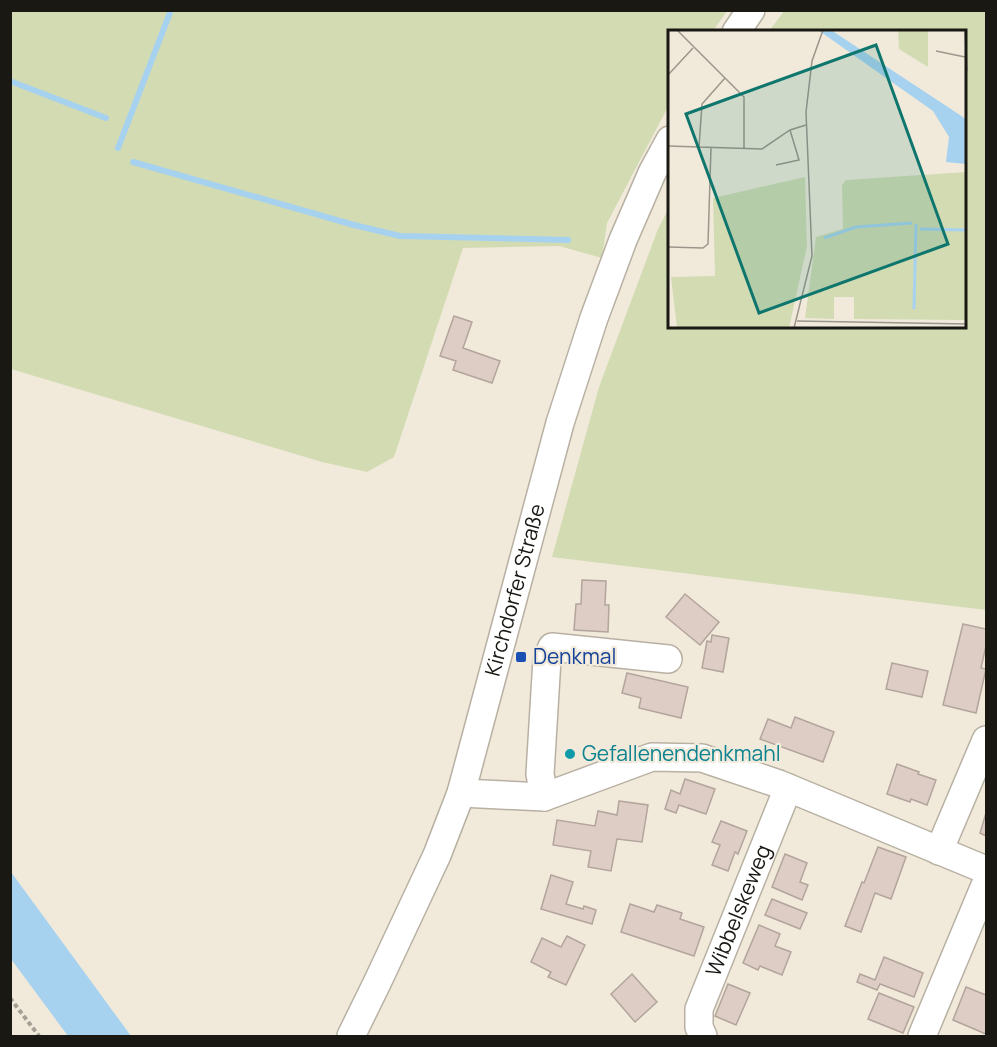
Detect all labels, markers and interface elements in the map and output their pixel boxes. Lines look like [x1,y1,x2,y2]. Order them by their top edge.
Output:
inset map [668,30,967,328]
street label: Kirchdorfer Straße [478,500,551,679]
place label: Denkmal [533,642,616,670]
marker: Denkmal [514,650,528,664]
place label: Gefallenendenkmahl [582,739,781,767]
marker: Gefallenendenkmahl [563,747,577,761]
street label: Wibbelskeweg [699,840,777,980]

